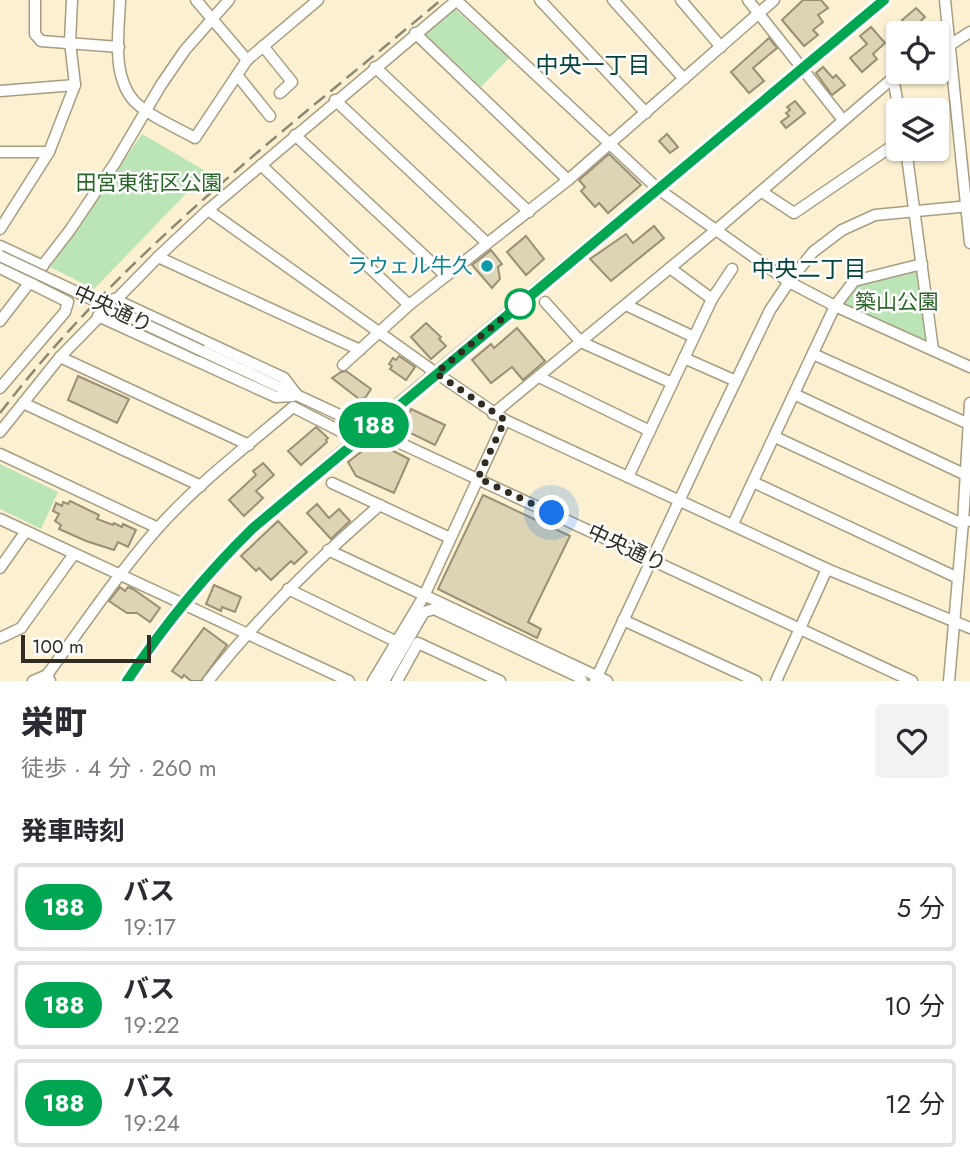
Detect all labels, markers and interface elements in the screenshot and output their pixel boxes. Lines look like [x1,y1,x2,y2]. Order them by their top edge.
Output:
map controls [886,21,949,161]
button: locate [886,21,949,84]
district label: 中央一丁目 [536,48,651,82]
button: layers [886,98,949,161]
park label: 田宮東街区公園 [76,168,223,198]
place label: ラウェル牛久 [347,251,473,281]
district label: 中央二丁目 [752,252,867,286]
marker: ラウェル牛久 [479,258,495,274]
street label: 中央通り [69,278,157,340]
park label: 築山公園 [855,287,939,317]
unlabelled marker [505,289,535,319]
line badge: 188 [334,402,414,448]
text: 188 [353,407,395,442]
your location [534,495,569,530]
street label: 中央通り [583,517,671,579]
scale bar [21,632,150,664]
text: 100 m [32,633,84,660]
text: 栄町 [21,699,87,746]
button: heart [875,704,949,778]
text: 徒歩 · 4 分 · 260 m [21,751,217,785]
text: 発車時刻 [21,812,125,850]
text: バス [123,872,175,910]
text: 188 [42,889,85,924]
text: 5 分 [897,889,945,927]
text: 19:17 [123,910,176,944]
text: バス [123,970,175,1008]
text: 188 [42,987,85,1022]
text: 10 分 [884,987,945,1025]
text: 19:22 [123,1008,180,1042]
text: バス [123,1068,175,1106]
text: 188 [42,1085,85,1120]
text: 12 分 [885,1085,945,1123]
text: 19:24 [123,1106,180,1140]

